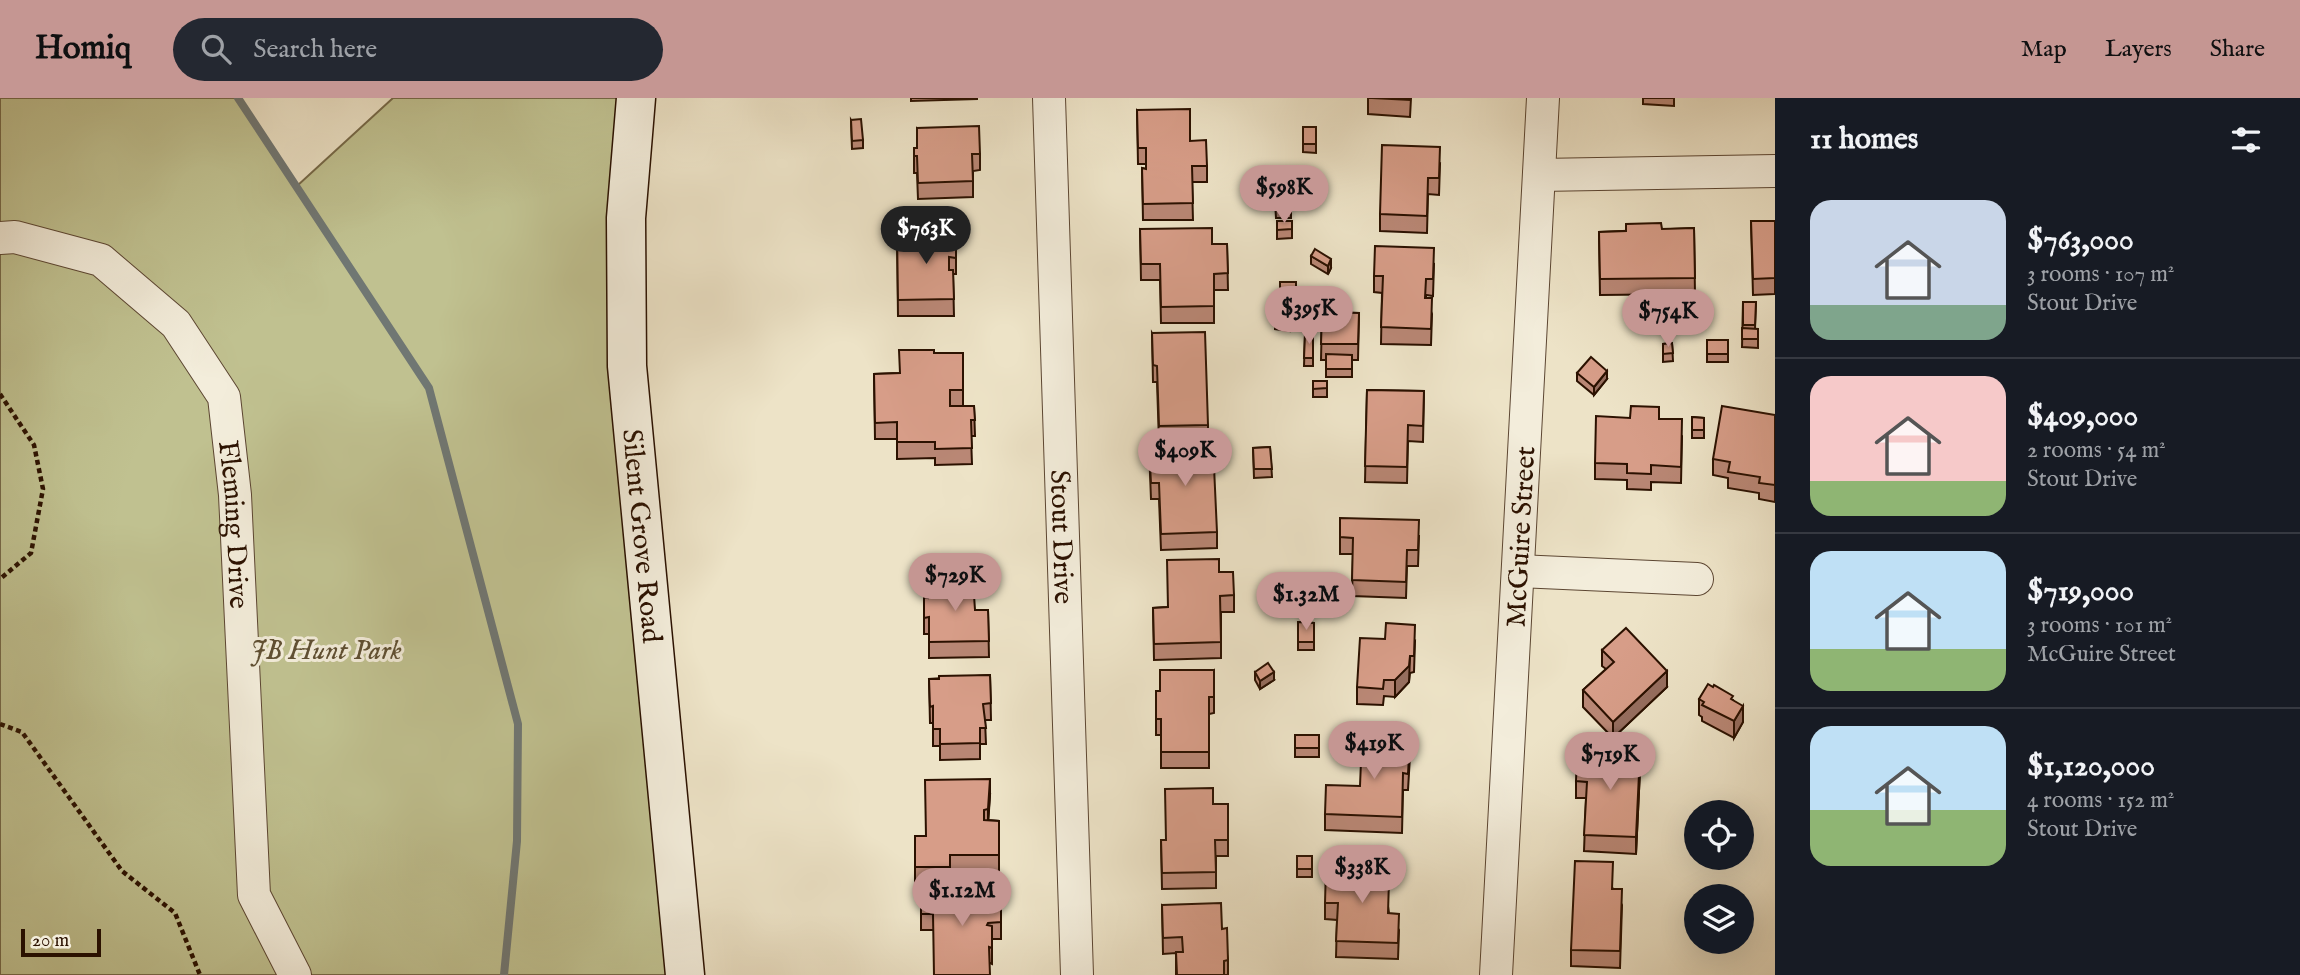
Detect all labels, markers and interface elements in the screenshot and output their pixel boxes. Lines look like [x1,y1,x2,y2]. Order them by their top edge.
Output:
search box [173,18,663,81]
text: Homiq [35,28,131,70]
icon: search [197,30,235,68]
text: Search here [253,33,377,66]
text: Map [2021,34,2067,65]
text: Layers [2105,34,2172,65]
text: Share [2210,34,2265,65]
text: 11 homes [1810,121,1918,159]
icon: filters [2227,121,2265,159]
pin: $598K [1235,166,1333,225]
text: $598K [1256,173,1312,202]
pin: $763K [877,206,975,266]
text: $763K [897,214,955,243]
text: $763,000 [2027,222,2134,260]
icon: home [1866,228,1950,312]
text: 3 rooms · 107 m² [2027,260,2175,289]
pin: $395K [1260,286,1358,346]
pin: $754K [1619,289,1717,349]
text: Stout Drive [2027,289,2137,318]
text: $395K [1281,294,1337,323]
text: $754K [1638,297,1698,326]
text: $409,000 [2027,398,2138,436]
icon: home [1866,404,1950,488]
street label: Silent Grove Road [613,427,668,645]
pin: $409K [1136,428,1234,488]
text: $409K [1154,436,1216,465]
text: 2 rooms · 54 m² [2027,436,2166,465]
street label: Fleming Drive [209,439,255,610]
street label: McGuire Street [1500,445,1544,628]
text: Stout Drive [2027,465,2137,494]
street label: Stout Drive [1041,469,1080,605]
pin: $729K [906,554,1004,613]
text: $729K [925,561,985,590]
pin: $1.32M [1249,573,1363,632]
text: $719,000 [2027,573,2134,611]
icon: home [1866,579,1950,663]
text: $1.32M [1272,580,1340,609]
text: 3 rooms · 101 m² [2027,611,2172,640]
park label: JB Hunt Park [250,634,402,669]
text: McGuire Street [2027,640,2176,669]
pin: $419K [1325,722,1423,781]
text: $419K [1344,729,1404,758]
pin: $719K [1561,732,1659,792]
text: $719K [1581,740,1639,769]
text: $1,120,000 [2027,748,2155,786]
icon: home [1866,754,1950,838]
text: 4 rooms · 152 m² [2027,786,2174,815]
map controls [1684,800,1754,954]
button: locate [1684,800,1754,870]
text: Stout Drive [2027,815,2137,844]
pin: $338K [1313,846,1411,905]
text: $338K [1334,853,1390,882]
pin: $1.12M [905,868,1019,928]
text: $1.12M [928,876,996,905]
button: layers [1684,884,1754,954]
scale bar [21,926,102,958]
text: 20 m [32,929,69,953]

